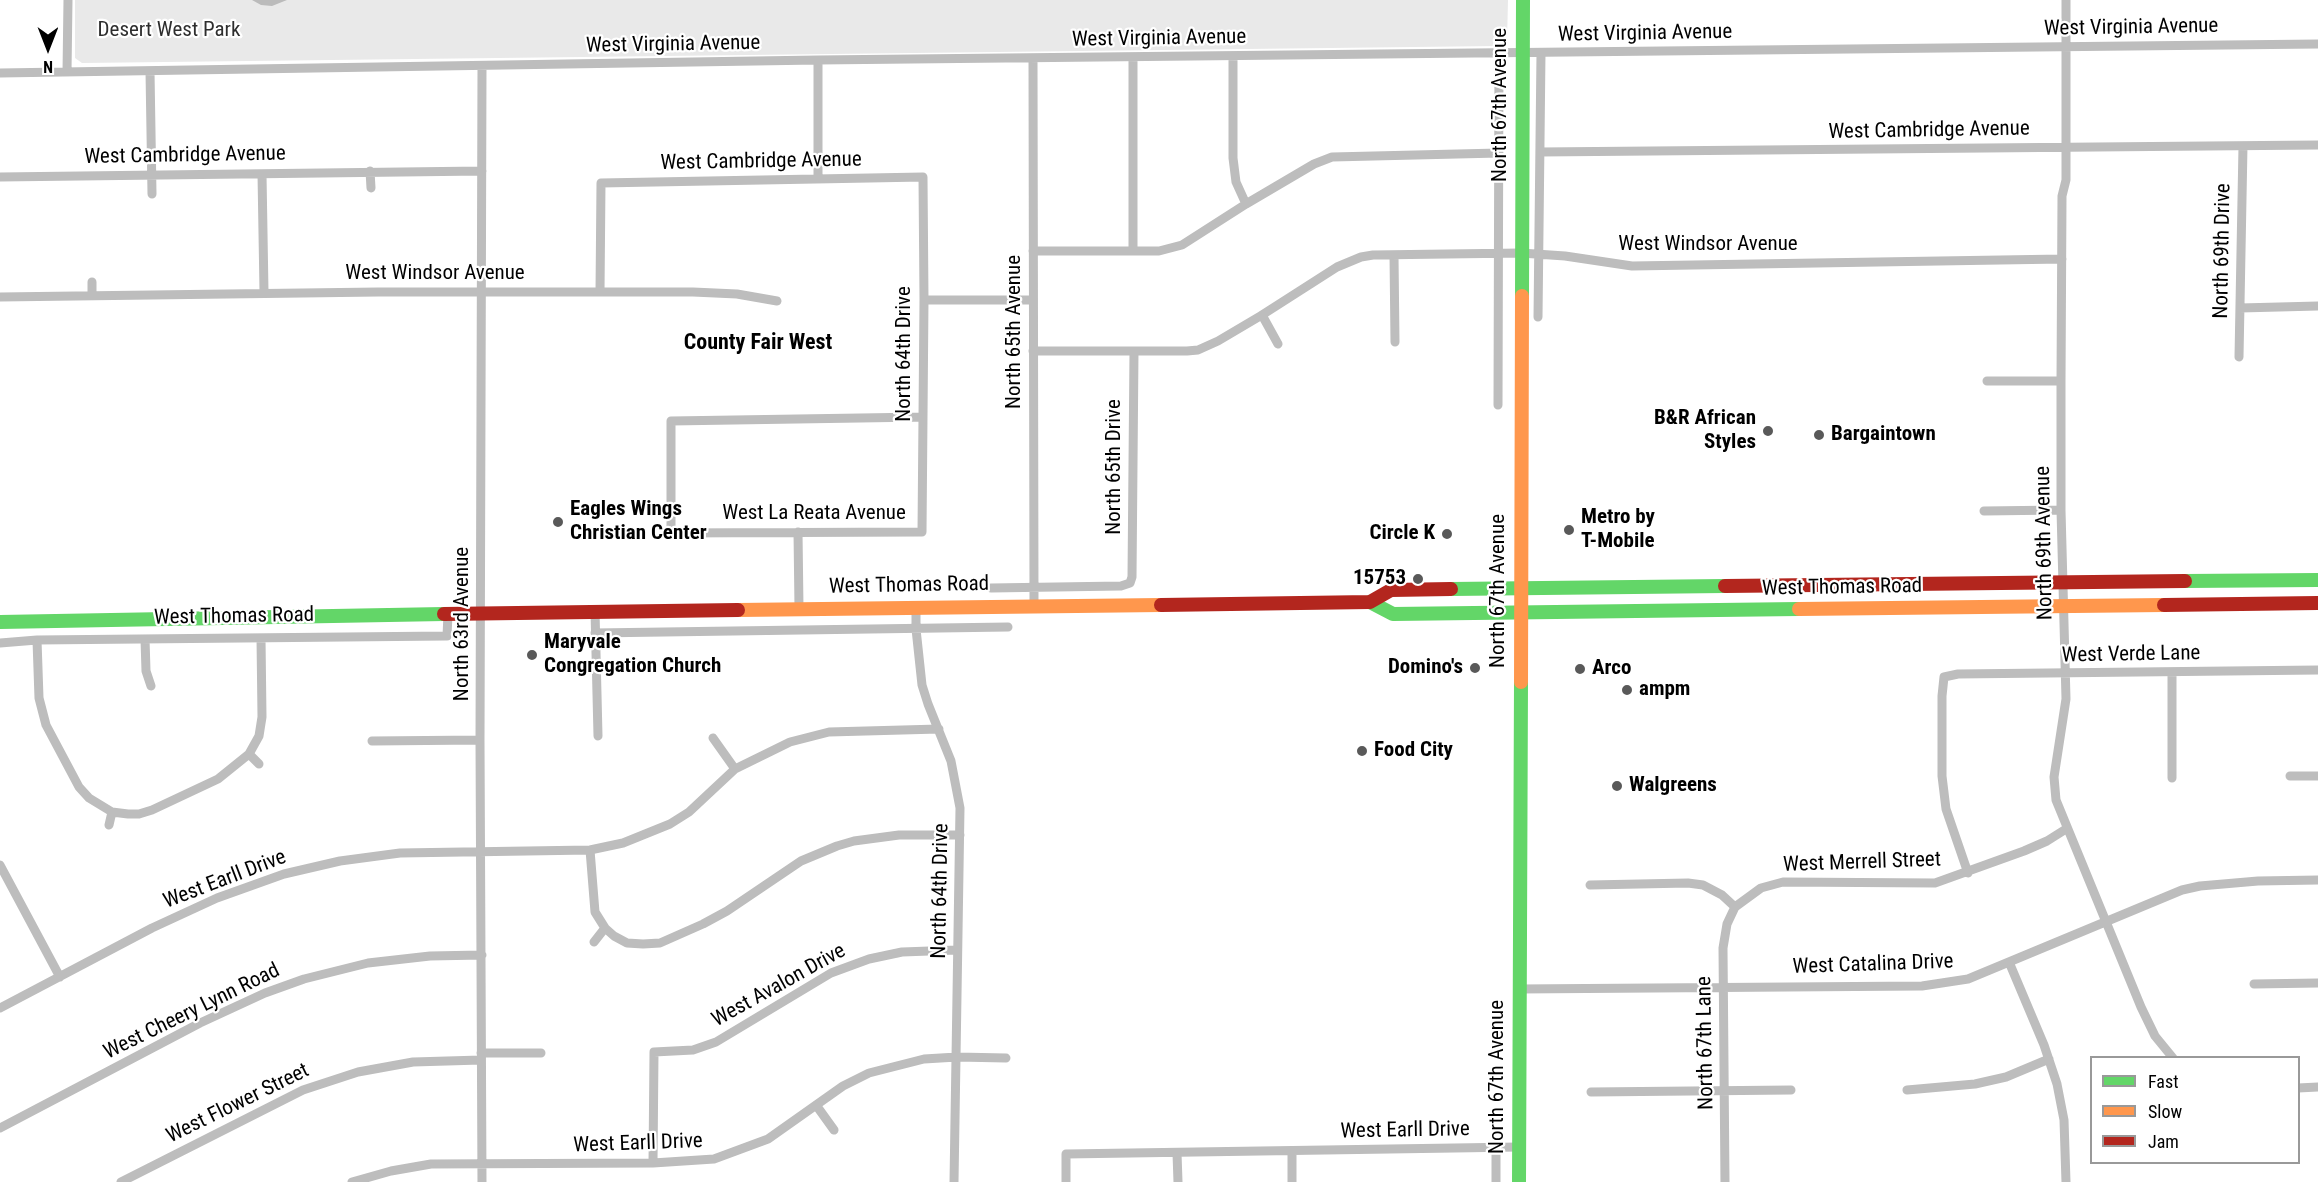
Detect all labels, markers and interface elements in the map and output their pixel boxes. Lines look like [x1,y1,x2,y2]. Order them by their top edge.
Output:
street label: West Virginia Avenue [2044,14,2218,42]
north arrow [18,18,78,78]
park label: Desert West Park [98,18,240,44]
street label: West Virginia Avenue [1558,20,1732,48]
street label: West Virginia Avenue [1072,25,1246,53]
street label: North 67th Avenue [1488,28,1514,182]
street label: West Virginia Avenue [586,31,760,59]
text: N [43,57,53,76]
street label: West Cambridge Avenue [1828,117,2030,145]
street label: West Cambridge Avenue [84,142,286,170]
street label: West Cambridge Avenue [660,148,862,176]
street label: North 69th Drive [2209,183,2237,319]
street label: West Windsor Avenue [1618,232,1798,258]
street label: North 65th Avenue [1002,255,1028,409]
street label: West Windsor Avenue [345,261,525,287]
street label: North 64th Drive [892,286,918,422]
district label: County Fair West [684,330,832,356]
street label: North 65th Drive [1102,399,1128,535]
place label: B&R African Styles [1654,406,1756,456]
place label: Bargaintown [1831,422,1936,448]
marker: B&R African Styles [1761,424,1775,438]
marker: Bargaintown [1812,428,1826,442]
street label: North 69th Avenue [2031,466,2059,620]
place label: Eagles Wings Christian Center [570,497,707,547]
street label: West La Reata Avenue [722,501,906,527]
place label: Metro by T-Mobile [1581,505,1655,555]
street label: North 67th Avenue [1486,514,1512,668]
marker: Eagles Wings Christian Center [551,515,565,529]
place label: Circle K [1370,521,1435,547]
marker: Metro by T-Mobile [1562,523,1576,537]
marker: Circle K [1440,527,1454,541]
street label: North 63rd Avenue [450,547,476,701]
place label: 15753 [1353,566,1406,592]
street label: West Thomas Road [829,572,989,600]
marker: 15753 [1411,572,1425,586]
street label: West Thomas Road [1762,574,1922,602]
street label: West Thomas Road [154,603,314,631]
place label: Maryvale Congregation Church [544,630,721,680]
street label: West Verde Lane [2061,641,2201,669]
marker: Maryvale Congregation Church [525,648,539,662]
place label: Domino's [1388,655,1463,681]
place label: Arco [1592,656,1631,682]
marker: Domino's [1468,661,1482,675]
marker: Arco [1573,662,1587,676]
place label: ampm [1639,677,1690,703]
marker: ampm [1620,683,1634,697]
place label: Food City [1374,738,1453,764]
marker: Food City [1355,744,1369,758]
place label: Walgreens [1629,773,1717,799]
marker: Walgreens [1610,779,1624,793]
street label: North 64th Drive [927,823,955,959]
street label: West Earll Drive [160,845,290,915]
street label: West Merrell Street [1783,848,1941,878]
street label: West Avalon Drive [708,939,850,1033]
street label: West Catalina Drive [1792,950,1954,980]
street label: West Cheery Lynn Road [100,958,284,1066]
street label: North 67th Lane [1692,976,1720,1110]
street label: North 67th Avenue [1485,1000,1511,1154]
legend [2090,1056,2300,1164]
street label: West Flower Street [163,1059,313,1149]
text: Fast [2148,1071,2179,1092]
text: Slow [2148,1101,2182,1122]
street label: West Earll Drive [1340,1117,1470,1145]
street label: West Earll Drive [573,1129,703,1159]
text: Jam [2148,1131,2179,1152]

